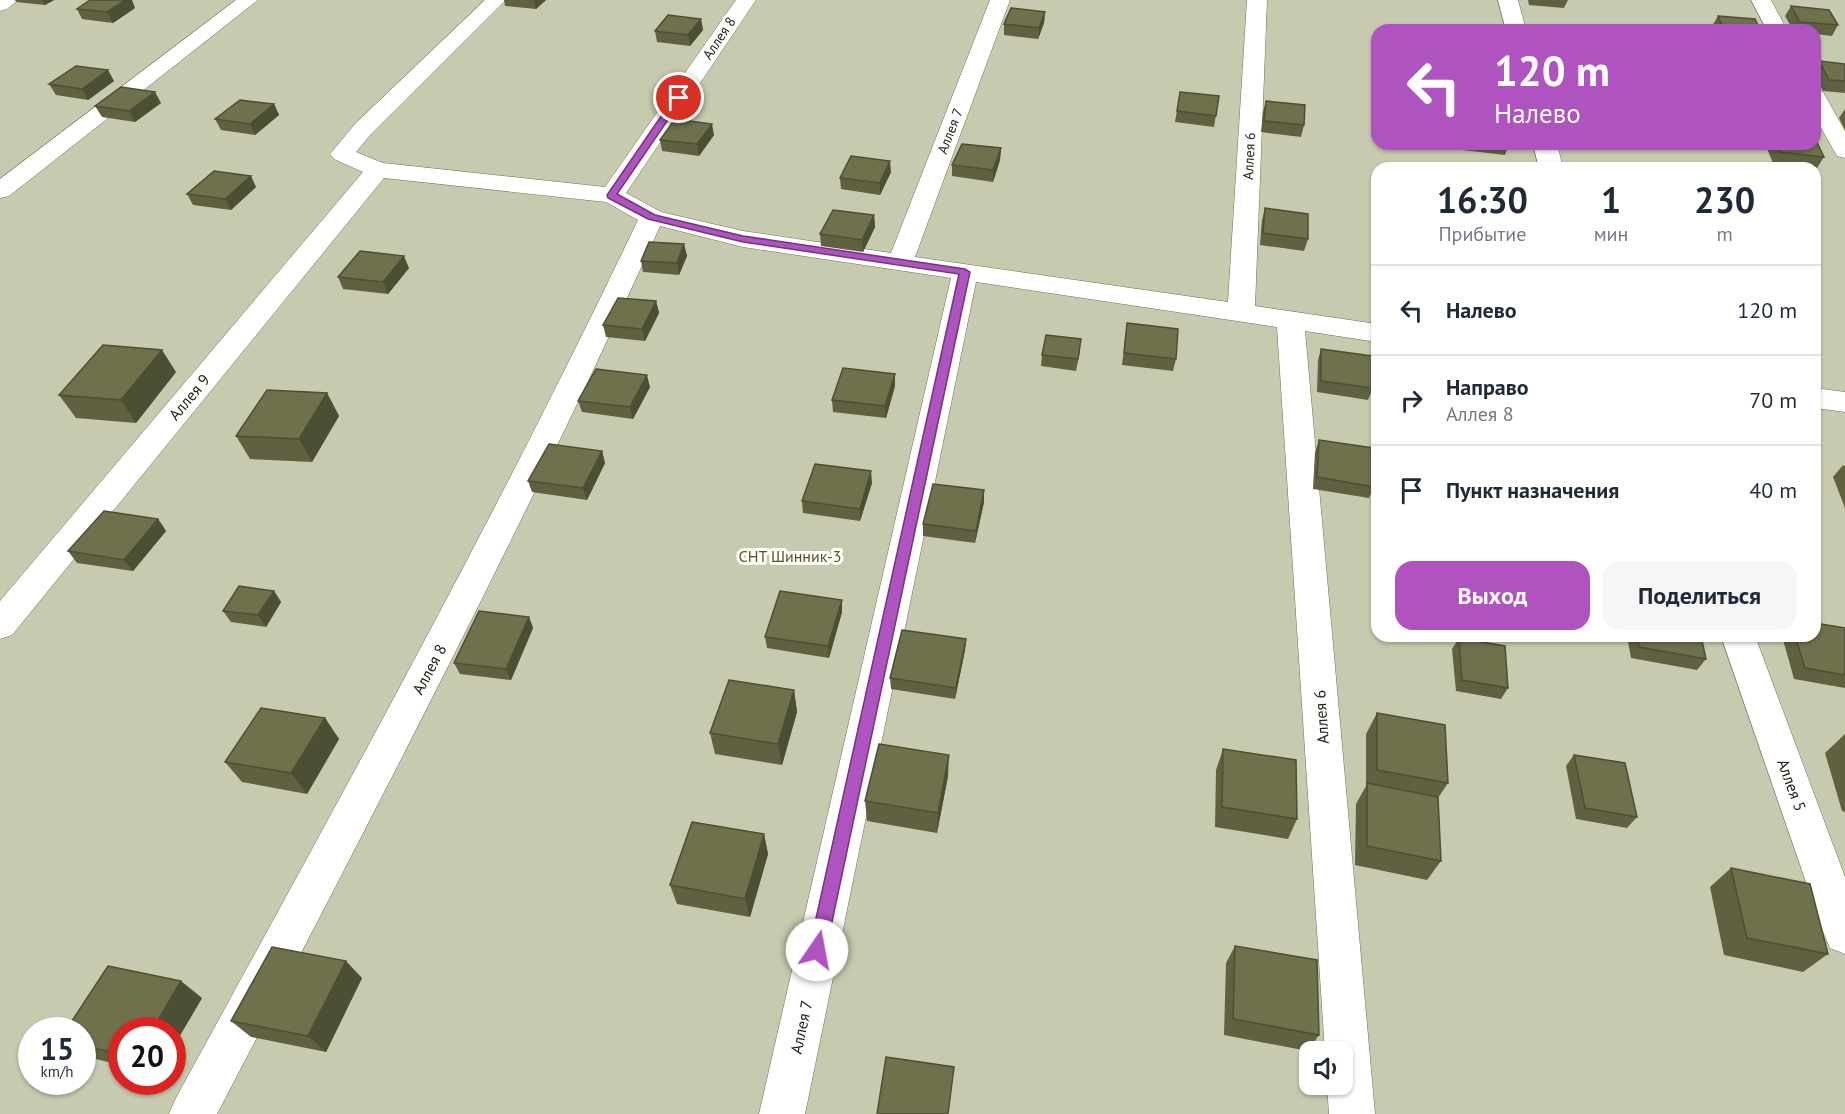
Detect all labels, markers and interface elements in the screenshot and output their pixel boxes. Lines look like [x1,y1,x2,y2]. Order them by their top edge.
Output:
street label: Аллея 8 [698,13,740,63]
text: 120 m [1494,43,1610,98]
icon: left [1395,48,1473,126]
pin [653,72,704,123]
icon: arrive [662,81,695,114]
text: Налево [1494,96,1581,130]
street label: Аллея 7 [933,106,967,156]
street label: Аллея 6 [1239,132,1259,180]
text: 16:30 [1437,176,1528,223]
text: 1 [1601,176,1621,223]
text: 230 [1694,176,1755,223]
text: Прибытие [1438,221,1526,247]
text: мин [1594,221,1628,247]
text: m [1717,221,1733,247]
icon: left [1395,294,1428,327]
text: Налево [1446,296,1517,324]
text: 120 m [1737,296,1797,324]
street label: Аллея 9 [164,370,214,424]
text: Направо [1446,373,1529,401]
icon: right [1395,384,1428,417]
text: 70 m [1749,386,1797,414]
text: Аллея 8 [1446,401,1514,427]
icon: arrive [1395,474,1428,507]
text: Пункт назначения [1446,476,1619,504]
text: 40 m [1749,476,1797,504]
park label: СНТ Шинник-3 [739,546,841,566]
button: Выход [1395,561,1590,630]
button: Поделиться [1602,561,1797,630]
street label: Аллея 8 [407,640,451,698]
street label: Аллея 6 [1309,689,1333,745]
street label: Аллея 5 [1773,756,1811,814]
position arrow [785,918,849,982]
street label: Аллея 7 [786,998,816,1056]
speed limit sign: 20 [108,1017,186,1095]
text: 15 [40,1029,74,1068]
map controls [1299,1041,1353,1095]
button: sound [1299,1041,1353,1095]
text: km/h [41,1062,73,1081]

